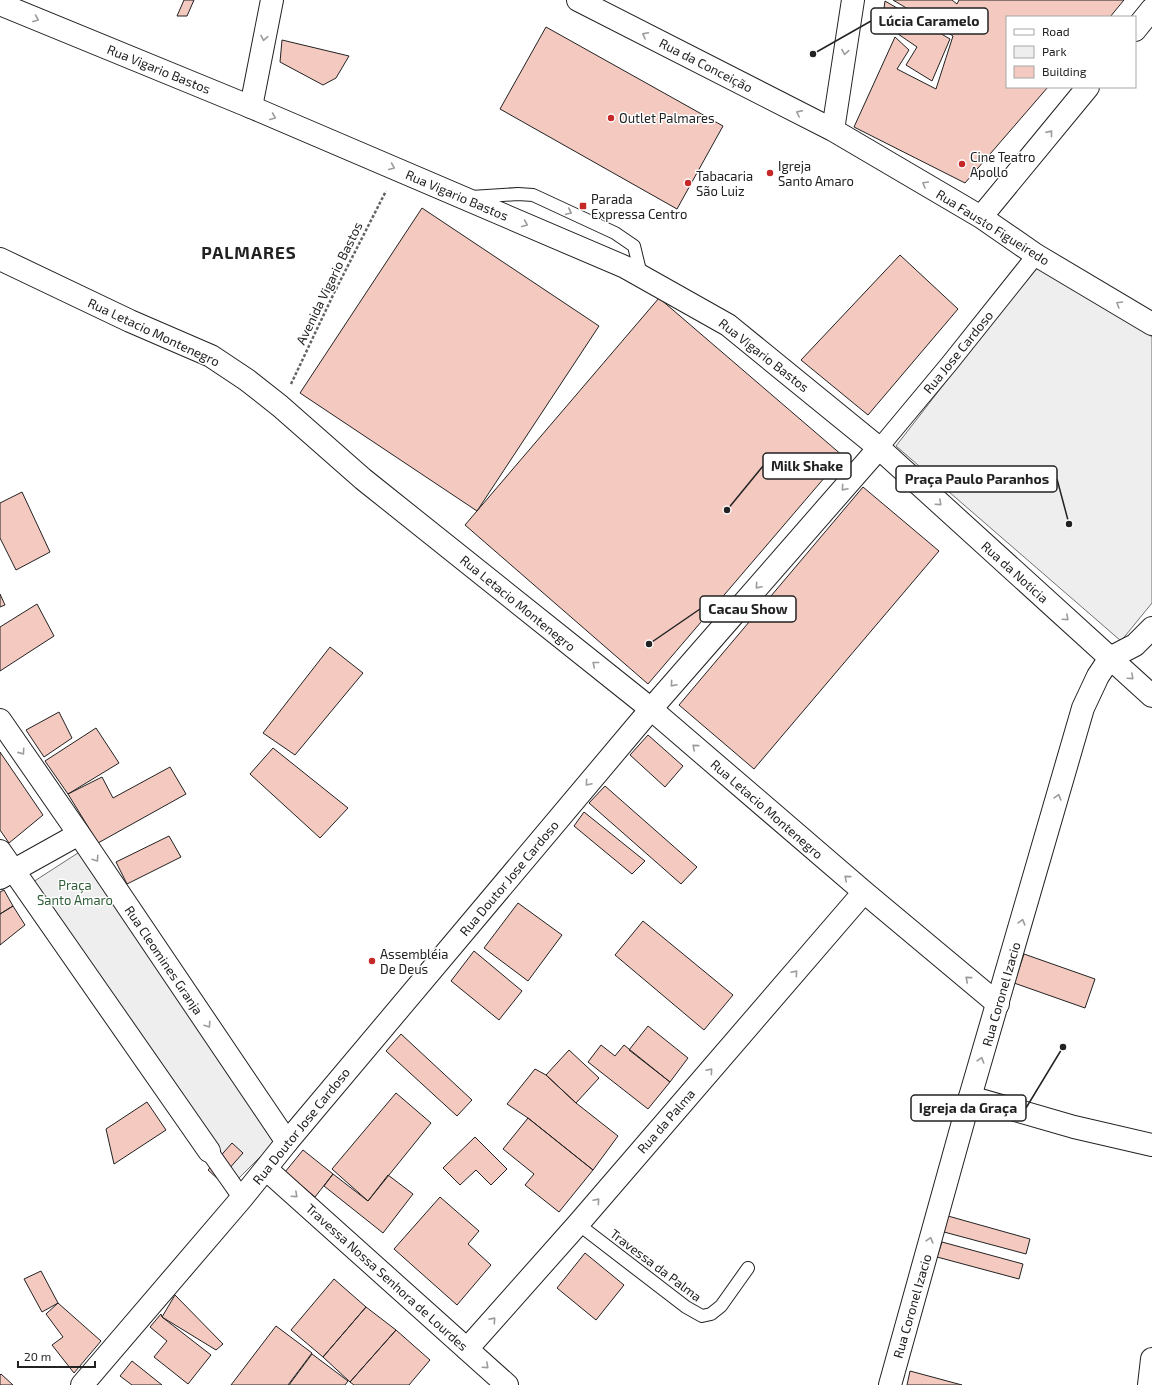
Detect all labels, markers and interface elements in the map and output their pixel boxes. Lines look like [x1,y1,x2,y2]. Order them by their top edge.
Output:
callout: Lúcia Caramelo [871,8,988,34]
text: Lúcia Caramelo [878,12,980,29]
one-way arrow [32,14,40,22]
legend [1006,16,1136,88]
text: Road [1042,24,1070,38]
one-way arrow [642,32,650,39]
one-way arrow [261,35,269,41]
street label: Rua da Conceição [656,35,755,96]
street label: Rua Vigario Bastos [105,41,213,97]
text: Park [1042,44,1067,58]
one-way arrow [841,49,850,55]
text: Building [1042,64,1087,78]
place label: Outlet Palmares [619,110,715,126]
one-way arrow [795,110,803,118]
one-way arrow [269,112,276,120]
marker: Outlet Palmares [606,113,616,123]
one-way arrow [1045,130,1052,137]
place label: Cine Teatro Apollo [970,149,1035,180]
place label: Igreja Santo Amaro [778,158,854,189]
marker: Cine Teatro Apollo [957,159,967,169]
one-way arrow [388,162,396,170]
street label: Rua Vigario Bastos [403,166,511,224]
place label: Tabacaria São Luiz [696,168,753,199]
marker: Igreja Santo Amaro [765,168,775,178]
marker: Tabacaria São Luiz [683,178,693,188]
one-way arrow [922,182,929,189]
street label: Rua Fausto Figueiredo [933,186,1053,268]
place label: Parada Expressa Centro [591,191,687,222]
marker: Parada Expressa Centro [578,201,588,211]
one-way arrow [565,207,572,215]
street label: Avenida Vigario Bastos [292,219,366,347]
one-way arrow [520,219,528,227]
district label: PALMARES [201,242,297,262]
street label: Rua Letacio Montenegro [86,294,222,370]
one-way arrow [1116,302,1123,309]
street label: Rua Jose Cardoso [920,307,996,397]
street label: Rua Vigario Bastos [716,315,812,395]
callout: Milk Shake [763,453,851,479]
text: Milk Shake [771,457,843,474]
callout: Praça Paulo Paranhos [896,466,1057,492]
text: Praça Paulo Paranhos [905,470,1049,488]
one-way arrow [841,483,848,491]
one-way arrow [934,498,941,505]
street label: Rua da Noticia [978,538,1052,606]
street label: Rua Letacio Montenegro [457,552,579,654]
one-way arrow [756,581,763,589]
callout: Cacau Show [700,596,796,622]
text: Cacau Show [708,600,788,617]
one-way arrow [1061,613,1069,621]
one-way arrow [593,662,600,669]
one-way arrow [1126,672,1134,679]
one-way arrow [670,679,677,687]
one-way arrow [693,745,700,752]
one-way arrow [17,747,24,754]
street label: Rua Letacio Montenegro [708,756,826,862]
one-way arrow [586,778,593,786]
one-way arrow [1053,793,1062,800]
street label: Rua Doutor Jose Cardoso [456,817,562,939]
one-way arrow [91,855,99,862]
one-way arrow [844,875,852,882]
park label: Praça Santo Amaro [37,877,113,908]
street label: Rua Cleomines Granja [122,902,206,1018]
one-way arrow [1017,918,1026,925]
street label: Rua Coronel Izacio [978,940,1024,1048]
place label: Assembléia De Deus [380,946,448,977]
marker: Assembléia De Deus [367,956,377,966]
one-way arrow [790,970,797,977]
one-way arrow [965,977,973,984]
one-way arrow [203,1020,210,1027]
one-way arrow [976,1057,985,1064]
street label: Rua Doutor Jose Cardoso [249,1064,353,1188]
one-way arrow [705,1068,712,1076]
street label: Rua da Palma [634,1086,698,1156]
callout: Igreja da Graça [911,1095,1026,1121]
text: Igreja da Graça [919,1099,1017,1117]
one-way arrow [290,1191,298,1198]
one-way arrow [593,1198,600,1206]
street label: Travessa Nossa Senhora de Lourdes [303,1200,471,1354]
street label: Travessa da Palma [607,1225,705,1305]
one-way arrow [925,1236,934,1243]
street label: Rua Coronel Izacio [889,1252,935,1360]
one-way arrow [488,1317,495,1324]
scale bar [18,1343,95,1369]
text: 20 m [24,1349,51,1363]
one-way arrow [481,1361,489,1369]

